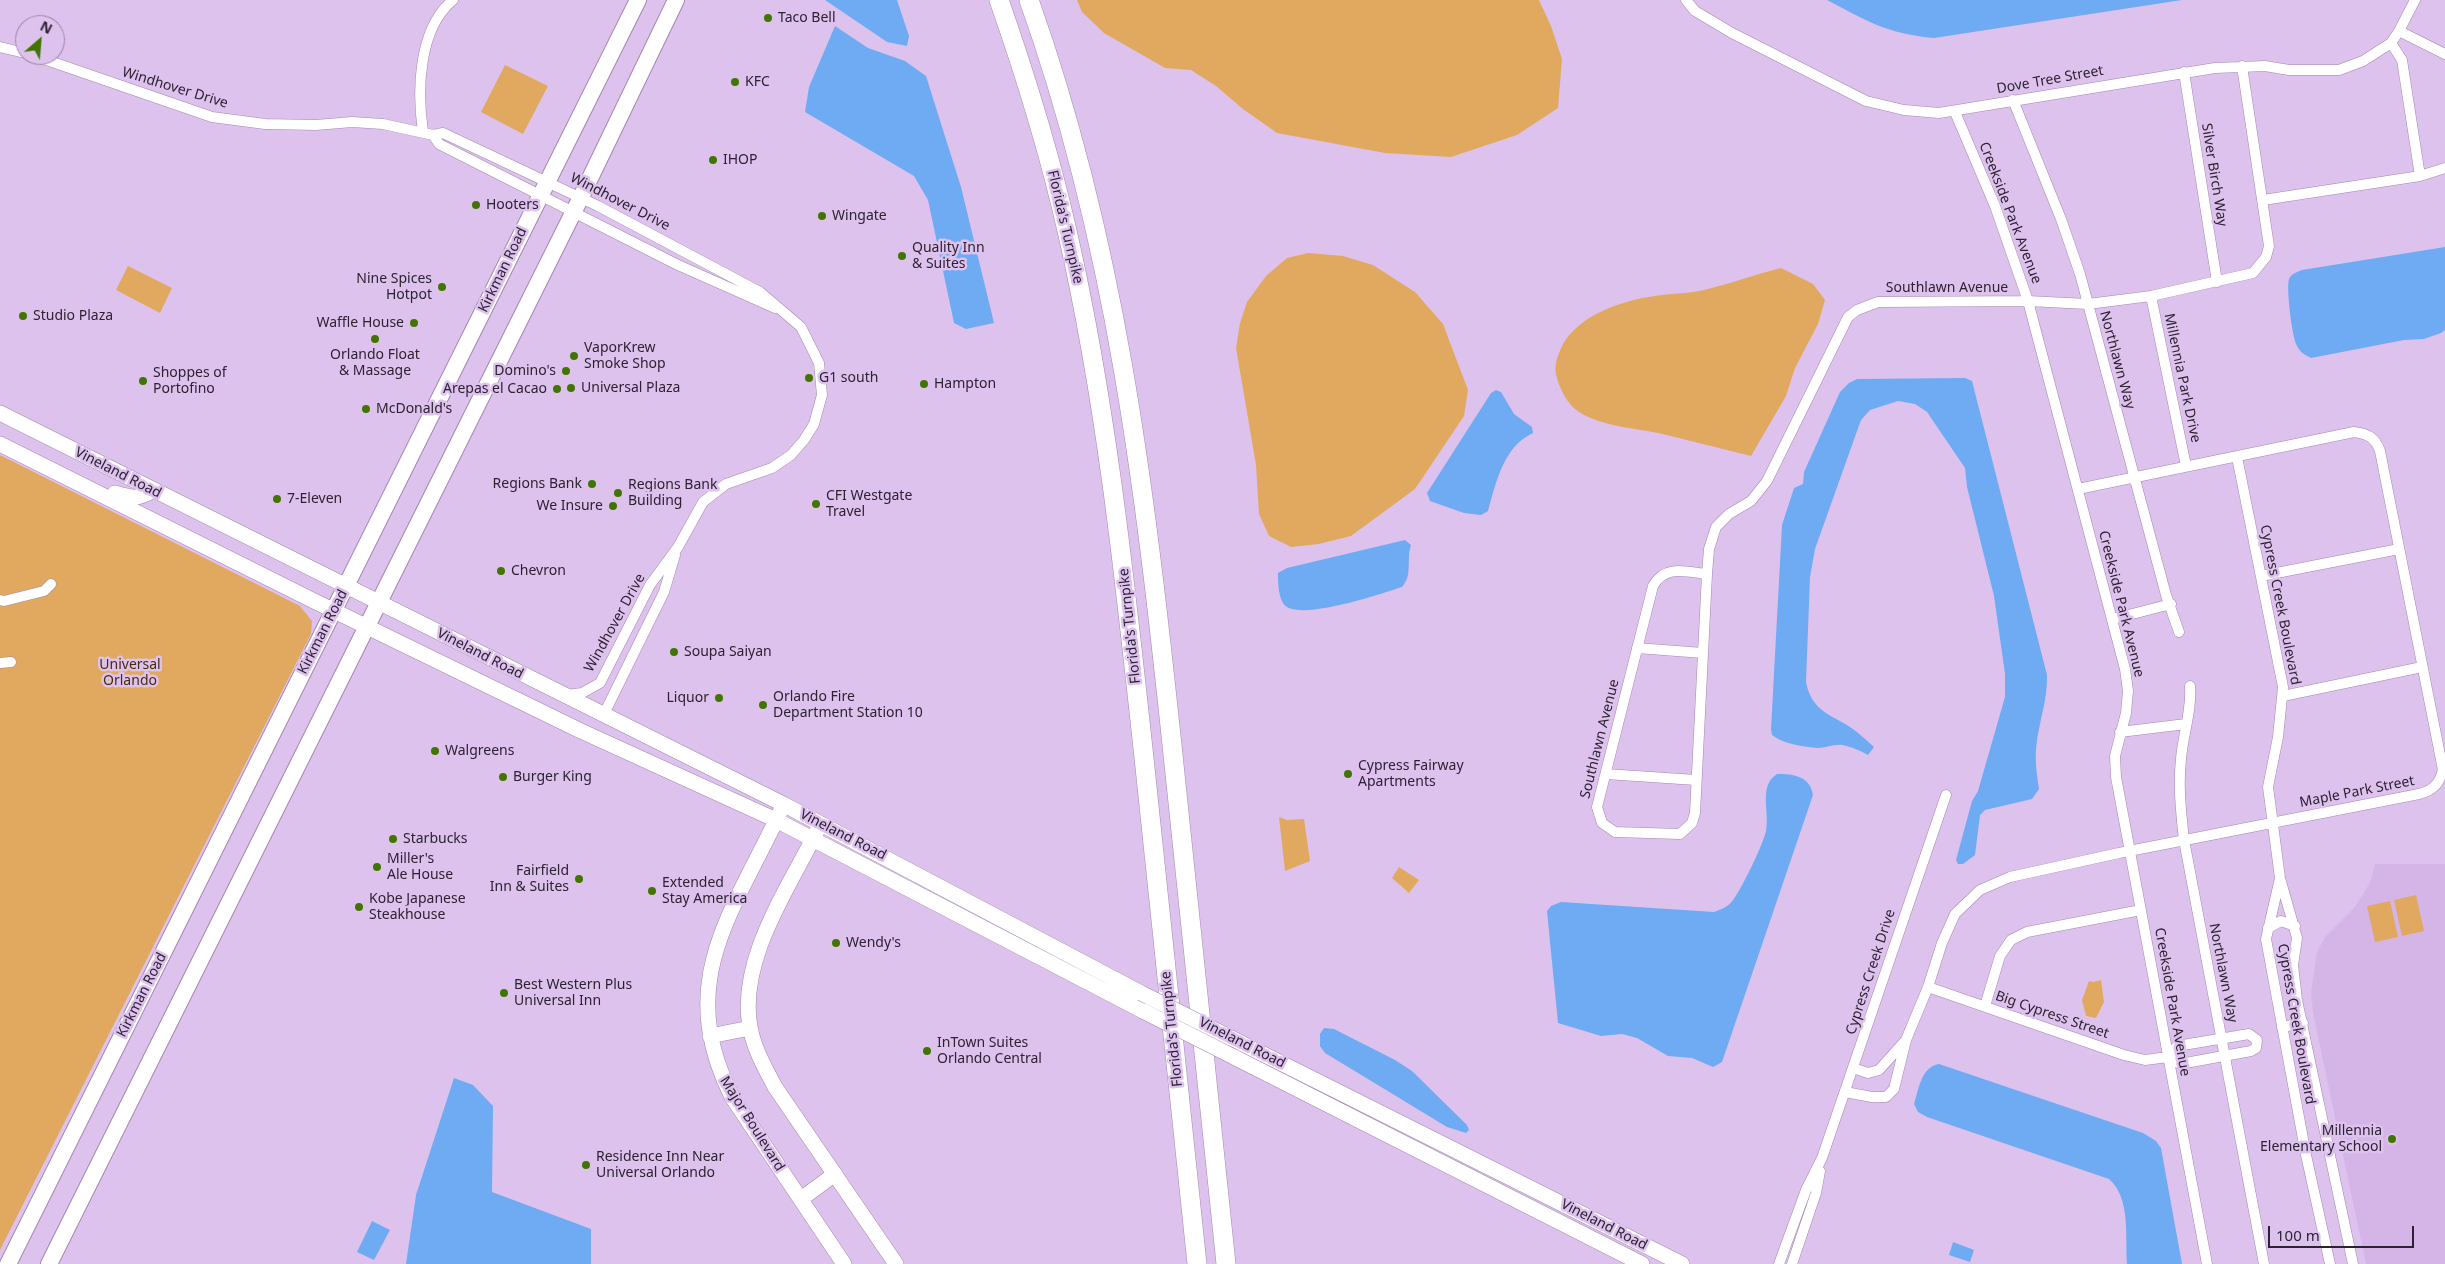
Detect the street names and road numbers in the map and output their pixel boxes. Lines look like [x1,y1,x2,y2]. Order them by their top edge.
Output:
street label: Dove Tree Street [1995,62,2105,98]
street label: Windhover Drive [120,64,230,112]
street label: Silver Birch Way [2198,122,2230,228]
street label: Creekside Park Avenue [1975,140,2045,286]
street label: Florida's Turnpike [1044,169,1086,285]
street label: Windhover Drive [567,170,673,234]
street label: Kirkman Road [475,225,531,315]
street label: Southlawn Avenue [1886,280,2008,296]
street label: Northlawn Way [2096,309,2138,411]
street label: Millennia Park Drive [2160,312,2204,444]
street label: Vineland Road [72,444,164,502]
street label: Cypress Creek Boulevard [2256,523,2304,687]
street label: Creekside Park Avenue [2095,529,2147,679]
street label: Florida's Turnpike [1116,567,1144,685]
street label: Windhover Drive [581,571,649,675]
street label: Kirkman Road [295,587,351,677]
street label: Vineland Road [434,625,526,683]
street label: Southlawn Avenue [1577,678,1623,800]
street label: Maple Park Street [2298,773,2416,811]
street label: Vineland Road [797,806,889,864]
street label: Cypress Creek Drive [1843,907,1899,1037]
street label: Northlawn Way [2205,922,2241,1024]
street label: Creekside Park Avenue [2151,926,2193,1078]
street label: Cypress Creek Boulevard [2274,942,2318,1106]
street label: Kirkman Road [114,950,170,1040]
street label: Florida's Turnpike [1158,970,1186,1088]
street label: Big Cypress Street [1993,988,2111,1042]
street label: Vineland Road [1196,1014,1288,1072]
street label: Major Boulevard [716,1074,788,1174]
street label: Vineland Road [1558,1196,1650,1254]

